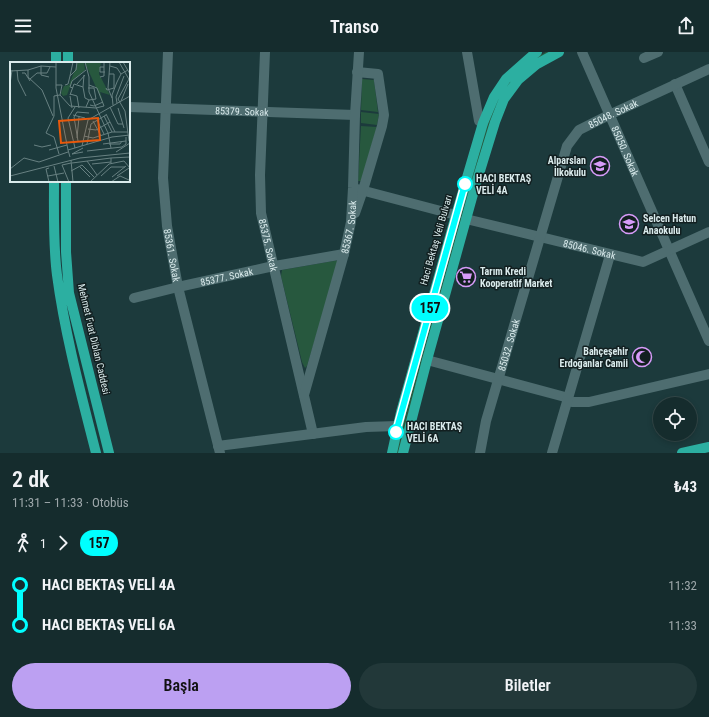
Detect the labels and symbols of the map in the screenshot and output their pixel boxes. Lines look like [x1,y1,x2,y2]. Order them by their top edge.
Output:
inset map [10,62,130,182]
street label: 85048. Sokak [586,97,640,130]
street label: 85379. Sokak [215,105,269,117]
street label: 85050. Sokak [610,124,641,178]
place label: Alparslan İlkokulu [548,155,586,178]
school or university icon: Alparslan İlkokulu [589,155,611,177]
place label: HACI BEKTAŞ VELİ 4A [476,173,532,196]
marker: HACI BEKTAŞ VELİ 4A [457,176,473,192]
street label: Haci Bektaş Veli Bulvarı [418,194,454,286]
street label: 85367. Sokak [339,200,358,255]
school or university icon: Selcen Hatun Anaokulu [618,213,640,235]
place label: Selcen Hatun Anaokulu [643,213,696,236]
street label: 85375. Sokak [257,218,280,273]
street label: 85361. Sokak [162,228,183,283]
street label: 85046. Sokak [562,237,617,261]
street label: 85377. Sokak [199,265,254,287]
supermarket icon: Tarım Kredi Kooperatif Market [455,266,477,288]
place label: Tarım Kredi Kooperatif Market [480,266,552,289]
street label: Mehmet Fuat Diblan Caddesi [76,283,112,395]
line badge: 157 [407,295,453,321]
street label: 85032. Sokak [496,317,521,372]
place label: Bahçeşehir Erdoğanlar Camii [560,346,629,369]
mosque icon: Bahçeşehir Erdoğanlar Camii [631,346,653,368]
place label: HACI BEKTAŞ VELİ 6A [407,421,463,444]
marker: HACI BEKTAŞ VELİ 6A [388,424,404,440]

